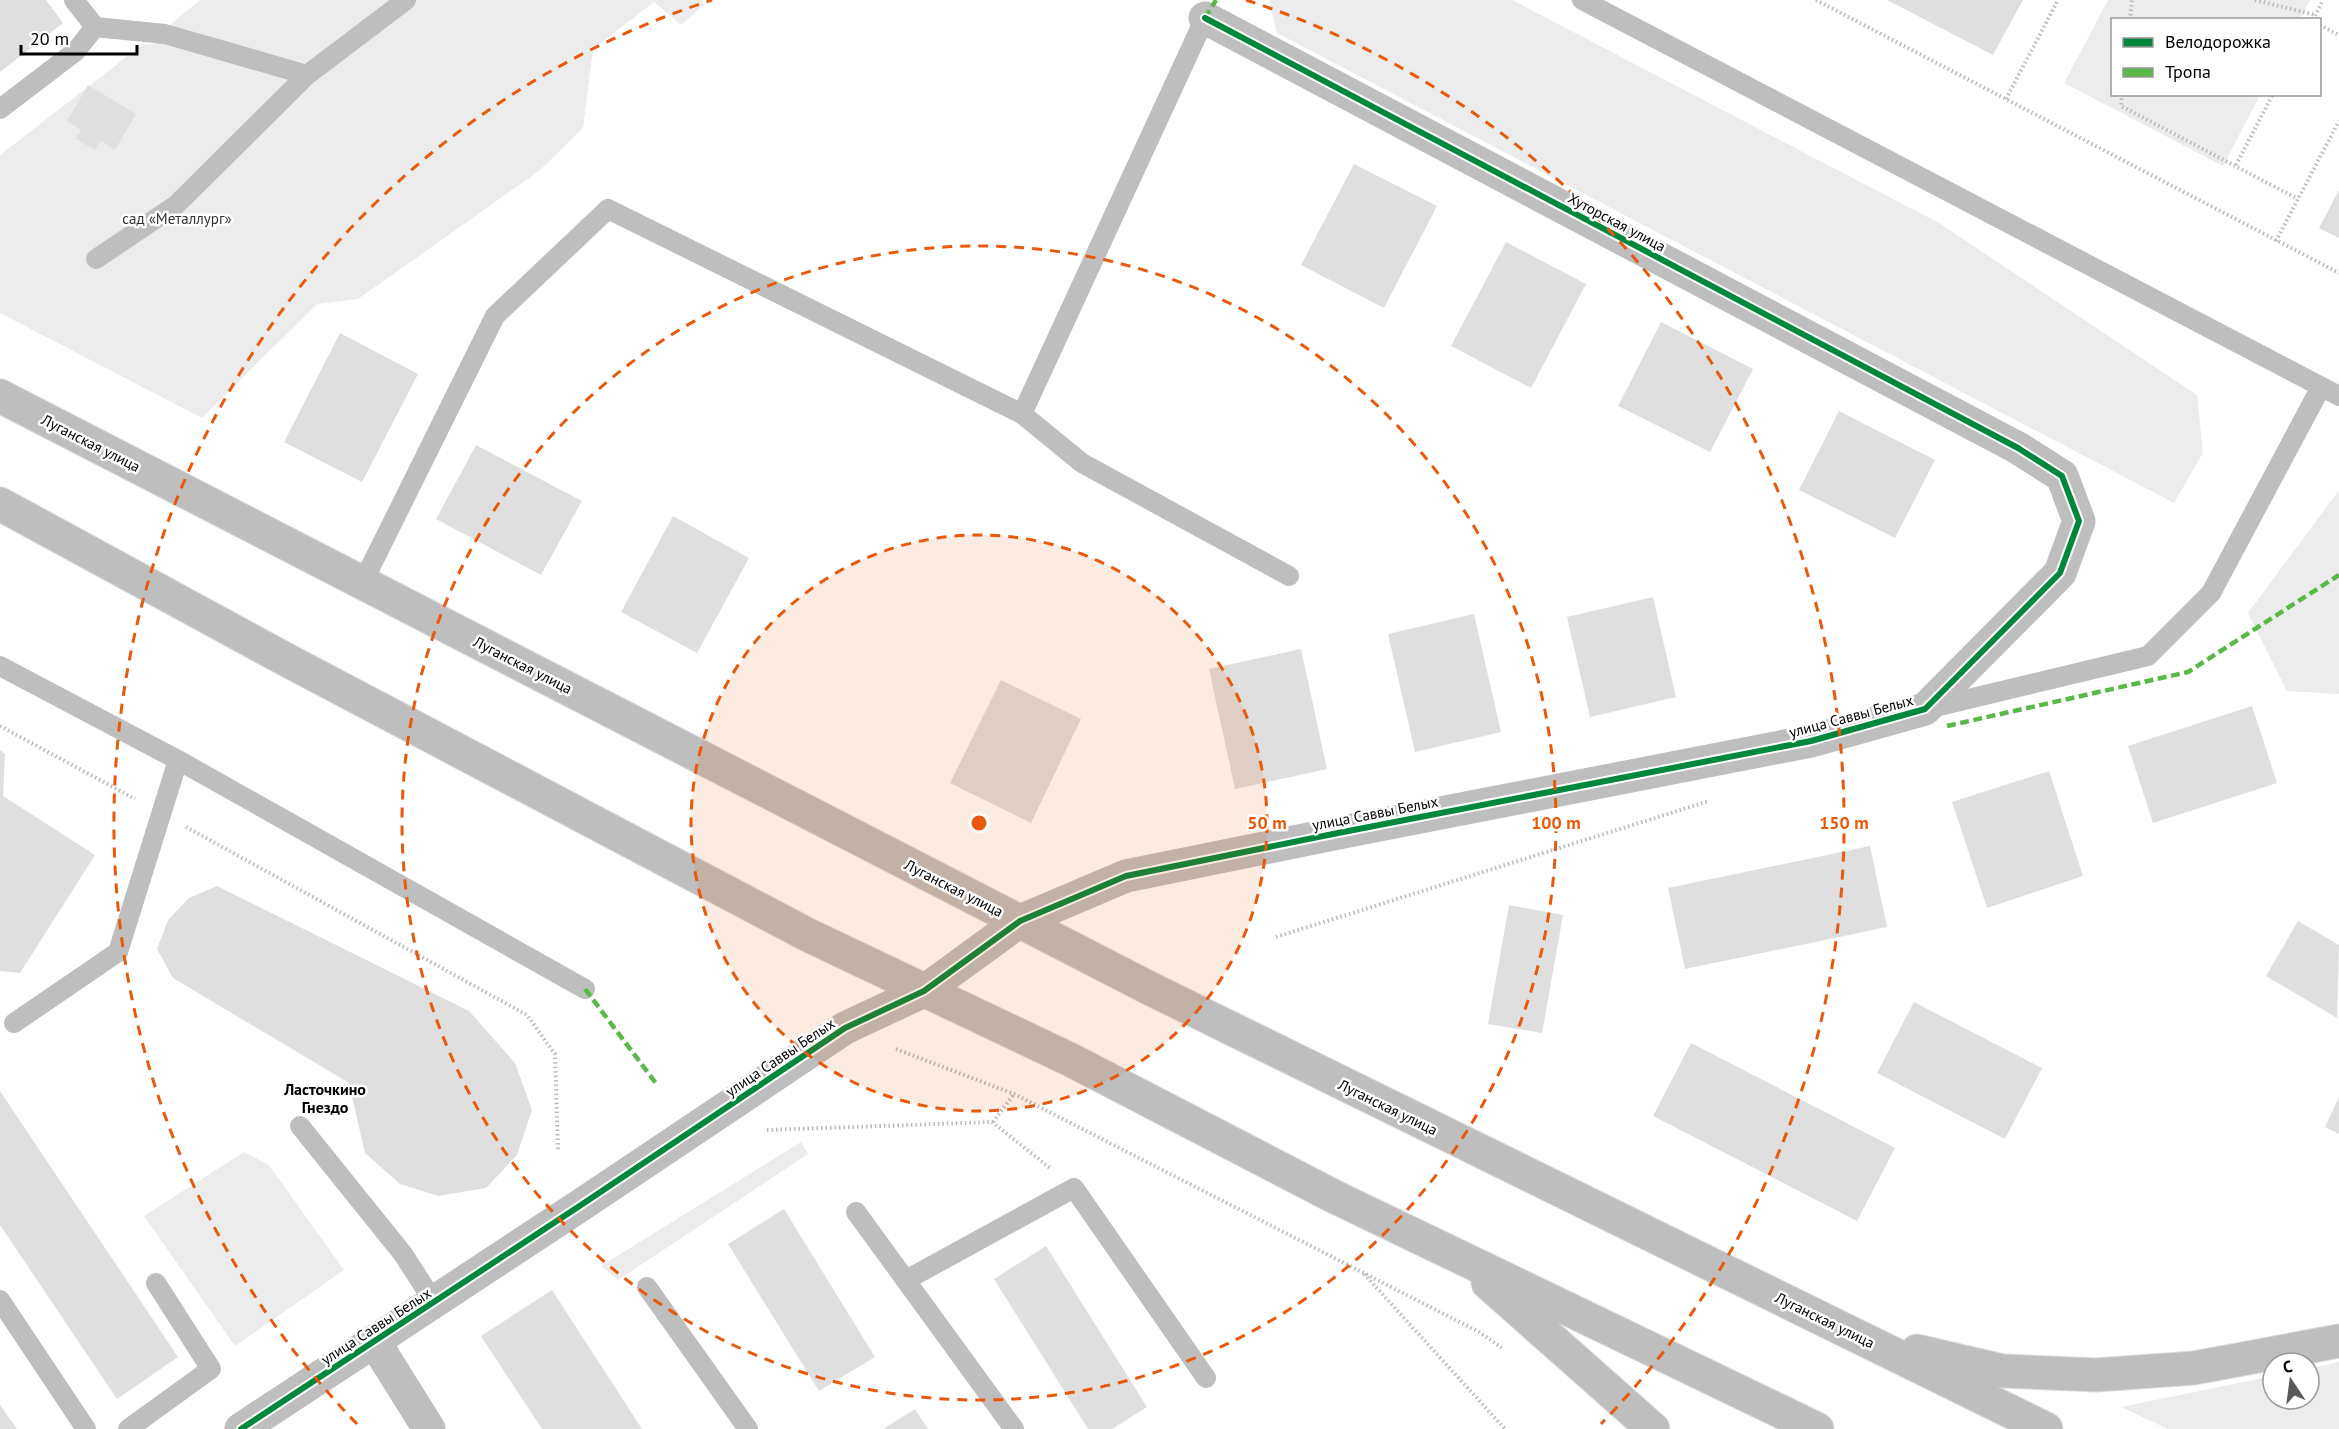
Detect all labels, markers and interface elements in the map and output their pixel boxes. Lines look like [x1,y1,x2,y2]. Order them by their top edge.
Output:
scale bar [21,18,136,56]
legend [2111,18,2321,96]
text: 20 m [30,27,69,50]
text: Велодорожка [2165,30,2271,53]
text: Тропа [2165,60,2211,83]
street label: Хуторская улица [1565,188,1669,256]
park label: сад «Металлург» [122,209,232,228]
street label: Луганская улица [38,410,143,476]
street label: Луганская улица [470,632,575,698]
street label: улица Саввы Белых [1787,690,1915,742]
street label: улица Саввы Белых [1310,791,1440,835]
text: 50 m [1247,811,1287,834]
text: 100 m [1531,811,1581,834]
text: 150 m [1819,811,1869,834]
centre of rings [969,813,989,833]
street label: Луганская улица [901,855,1006,921]
street label: улица Саввы Белых [722,1013,838,1101]
street label: Луганская улица [1334,1074,1441,1139]
district label: Ласточкино Гнездо [283,1079,366,1117]
street label: улица Саввы Белых [317,1283,435,1369]
street label: Луганская улица [1771,1287,1878,1352]
north arrow [2261,1351,2321,1411]
text: С [2281,1356,2294,1377]

